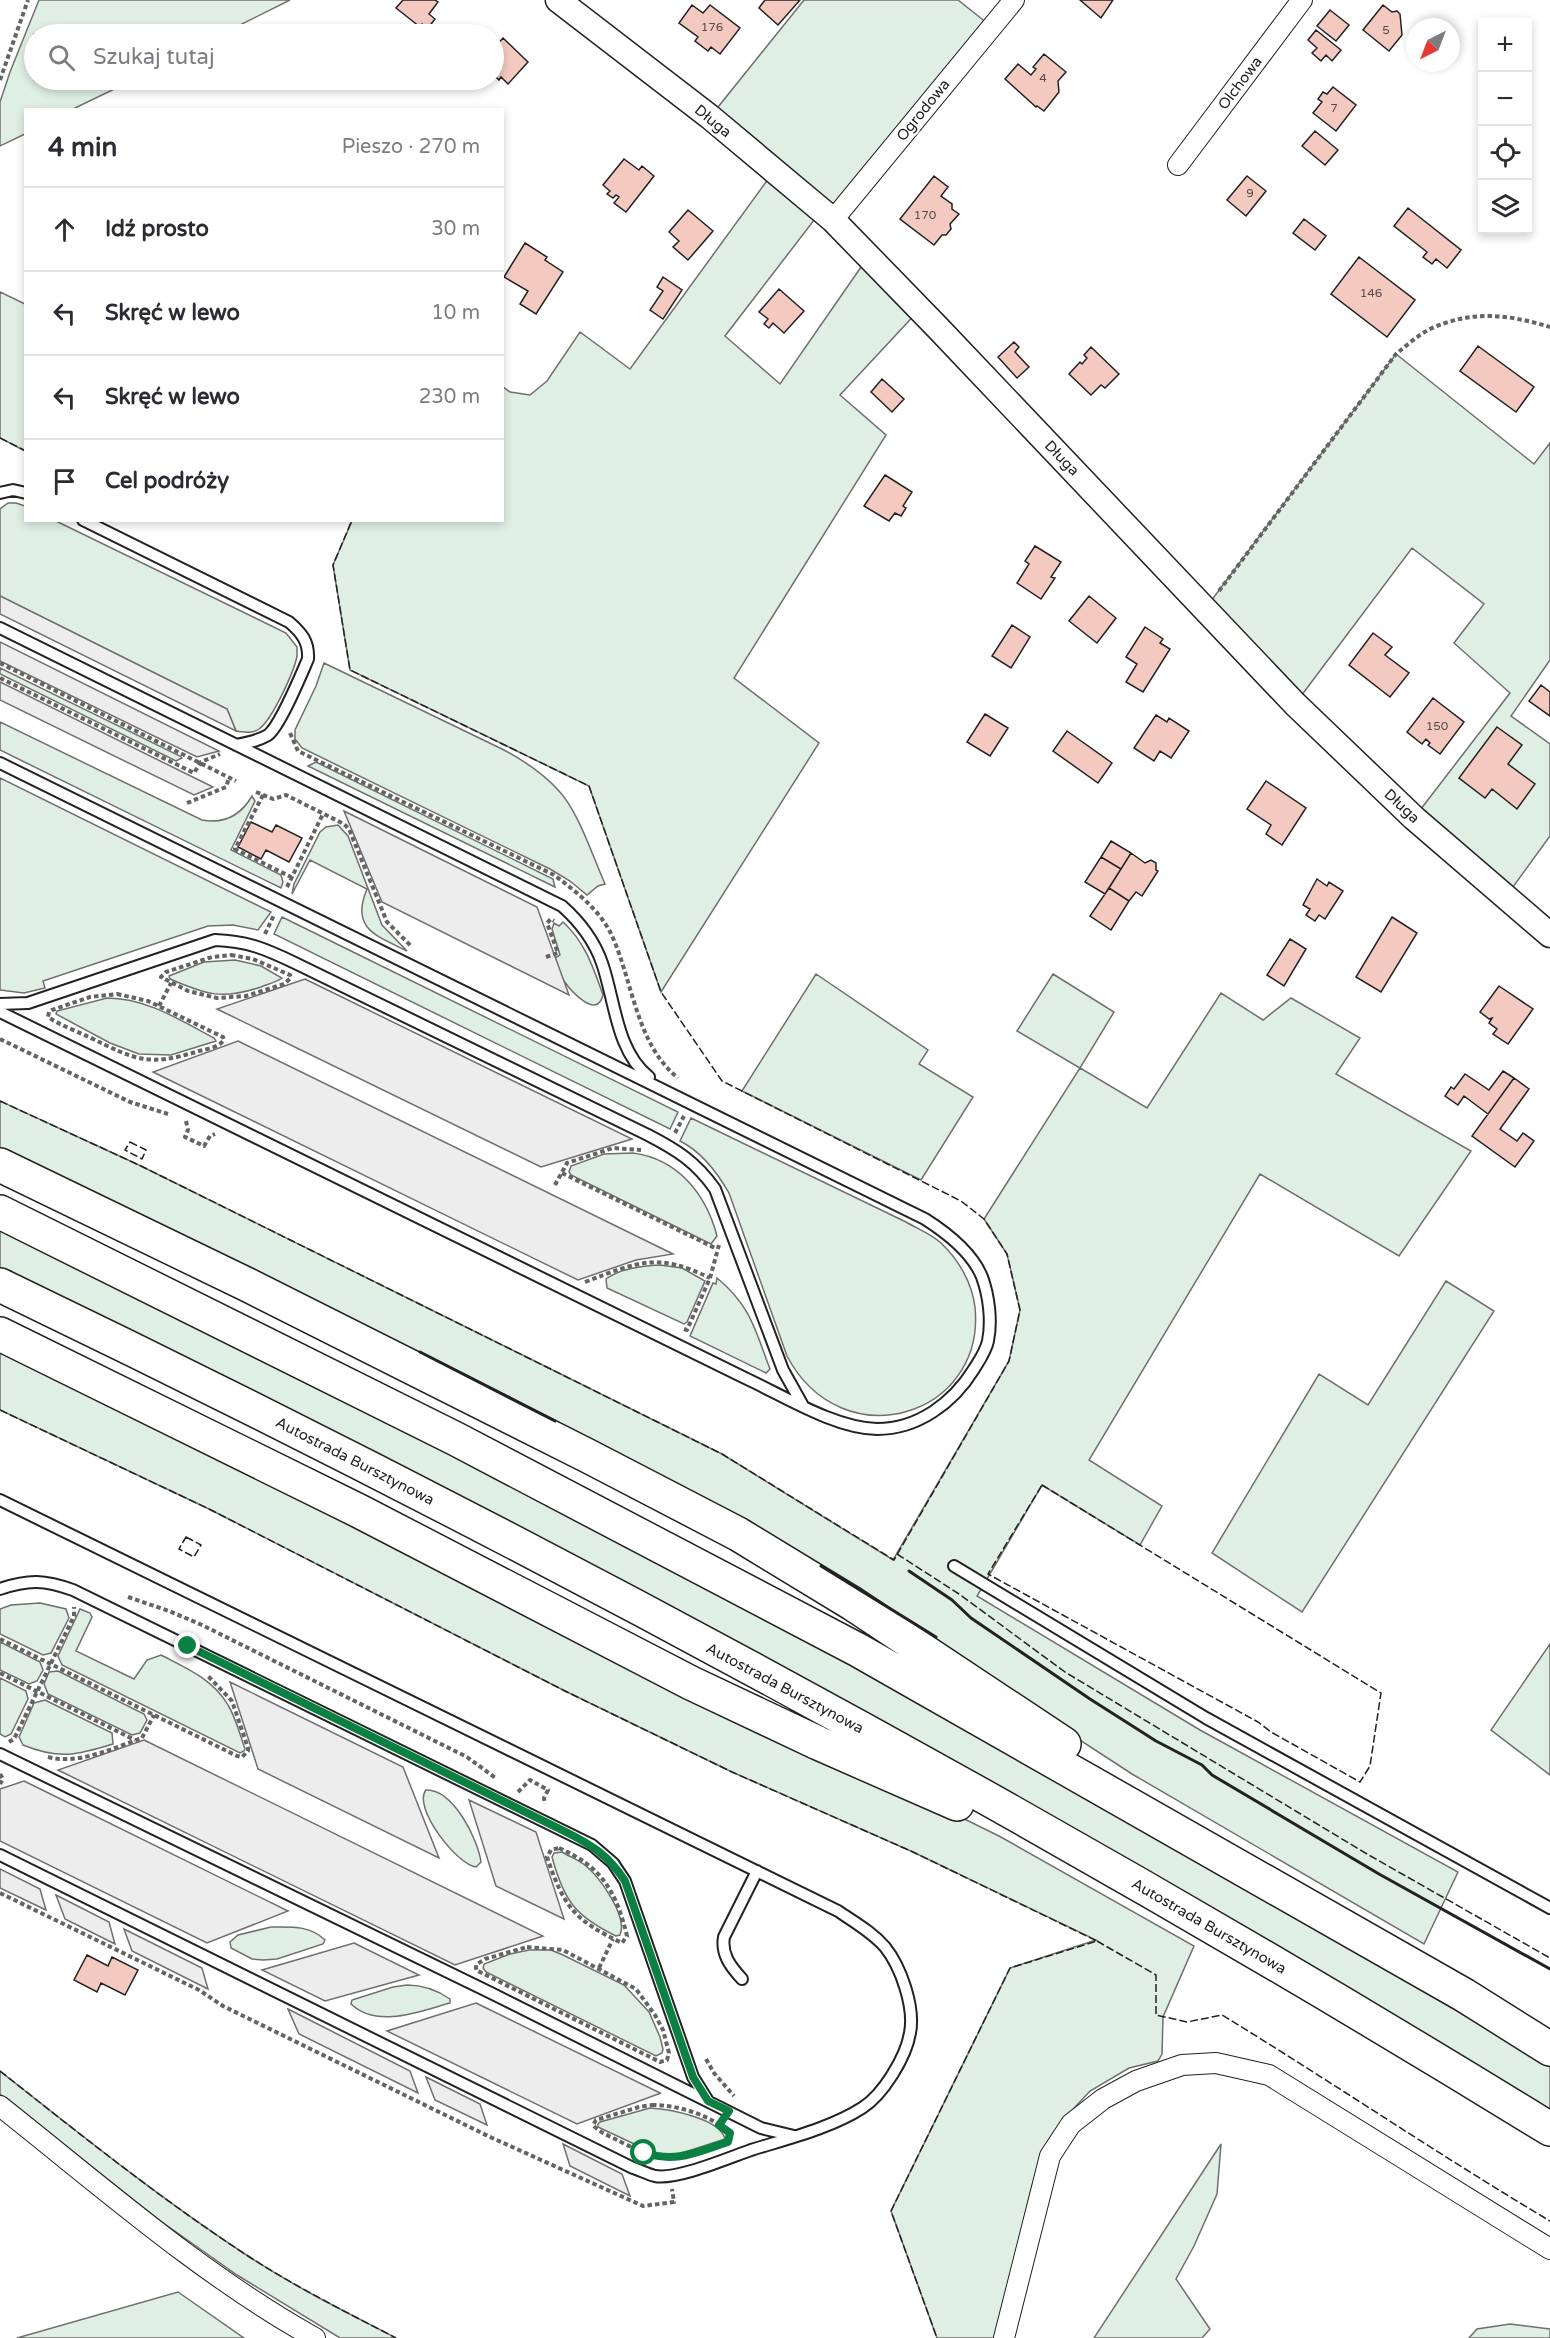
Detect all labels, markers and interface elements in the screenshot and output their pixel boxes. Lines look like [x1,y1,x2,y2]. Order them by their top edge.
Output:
north arrow [1406,18,1460,72]
map controls [1478,18,1532,234]
button: + [1478,18,1532,72]
house number: 176 [701,20,723,34]
house number: 5 [1382,23,1390,37]
search box [24,24,504,90]
icon: search [45,41,78,74]
text: Szukaj tutaj [93,44,215,70]
street label: Olchowa [1214,53,1266,113]
house number: 4 [1039,71,1047,85]
button: − [1478,72,1532,126]
street label: Ogrodowa [892,75,954,145]
street label: Długa [691,101,735,141]
house number: 7 [1330,101,1338,115]
button: locate [1478,126,1532,180]
text: 4 min [48,132,117,163]
text: Pieszo · 270 m [342,135,480,159]
button: layers [1478,180,1532,234]
house number: 9 [1246,186,1254,200]
house number: 170 [914,208,937,222]
icon: ahead [48,213,81,246]
text: Idź prosto [105,216,209,242]
text: 30 m [431,217,480,241]
house number: 146 [1360,286,1382,300]
icon: left [48,297,81,330]
text: Skręć w lewo [105,300,240,326]
text: 10 m [431,301,480,325]
icon: left [48,381,81,414]
text: Skręć w lewo [105,384,240,410]
text: 230 m [419,385,480,409]
street label: Długa [1041,437,1083,479]
icon: arrive [48,465,81,498]
text: Cel podróży [105,468,229,494]
house number: 150 [1426,719,1449,733]
street label: Długa [1380,785,1424,827]
street label: Autostrada Bursztynowa [273,1413,437,1509]
route end [174,1632,200,1658]
street label: Autostrada Bursztynowa [703,1639,867,1737]
street label: Autostrada Bursztynowa [1128,1874,1290,1978]
route start [630,2139,656,2165]

